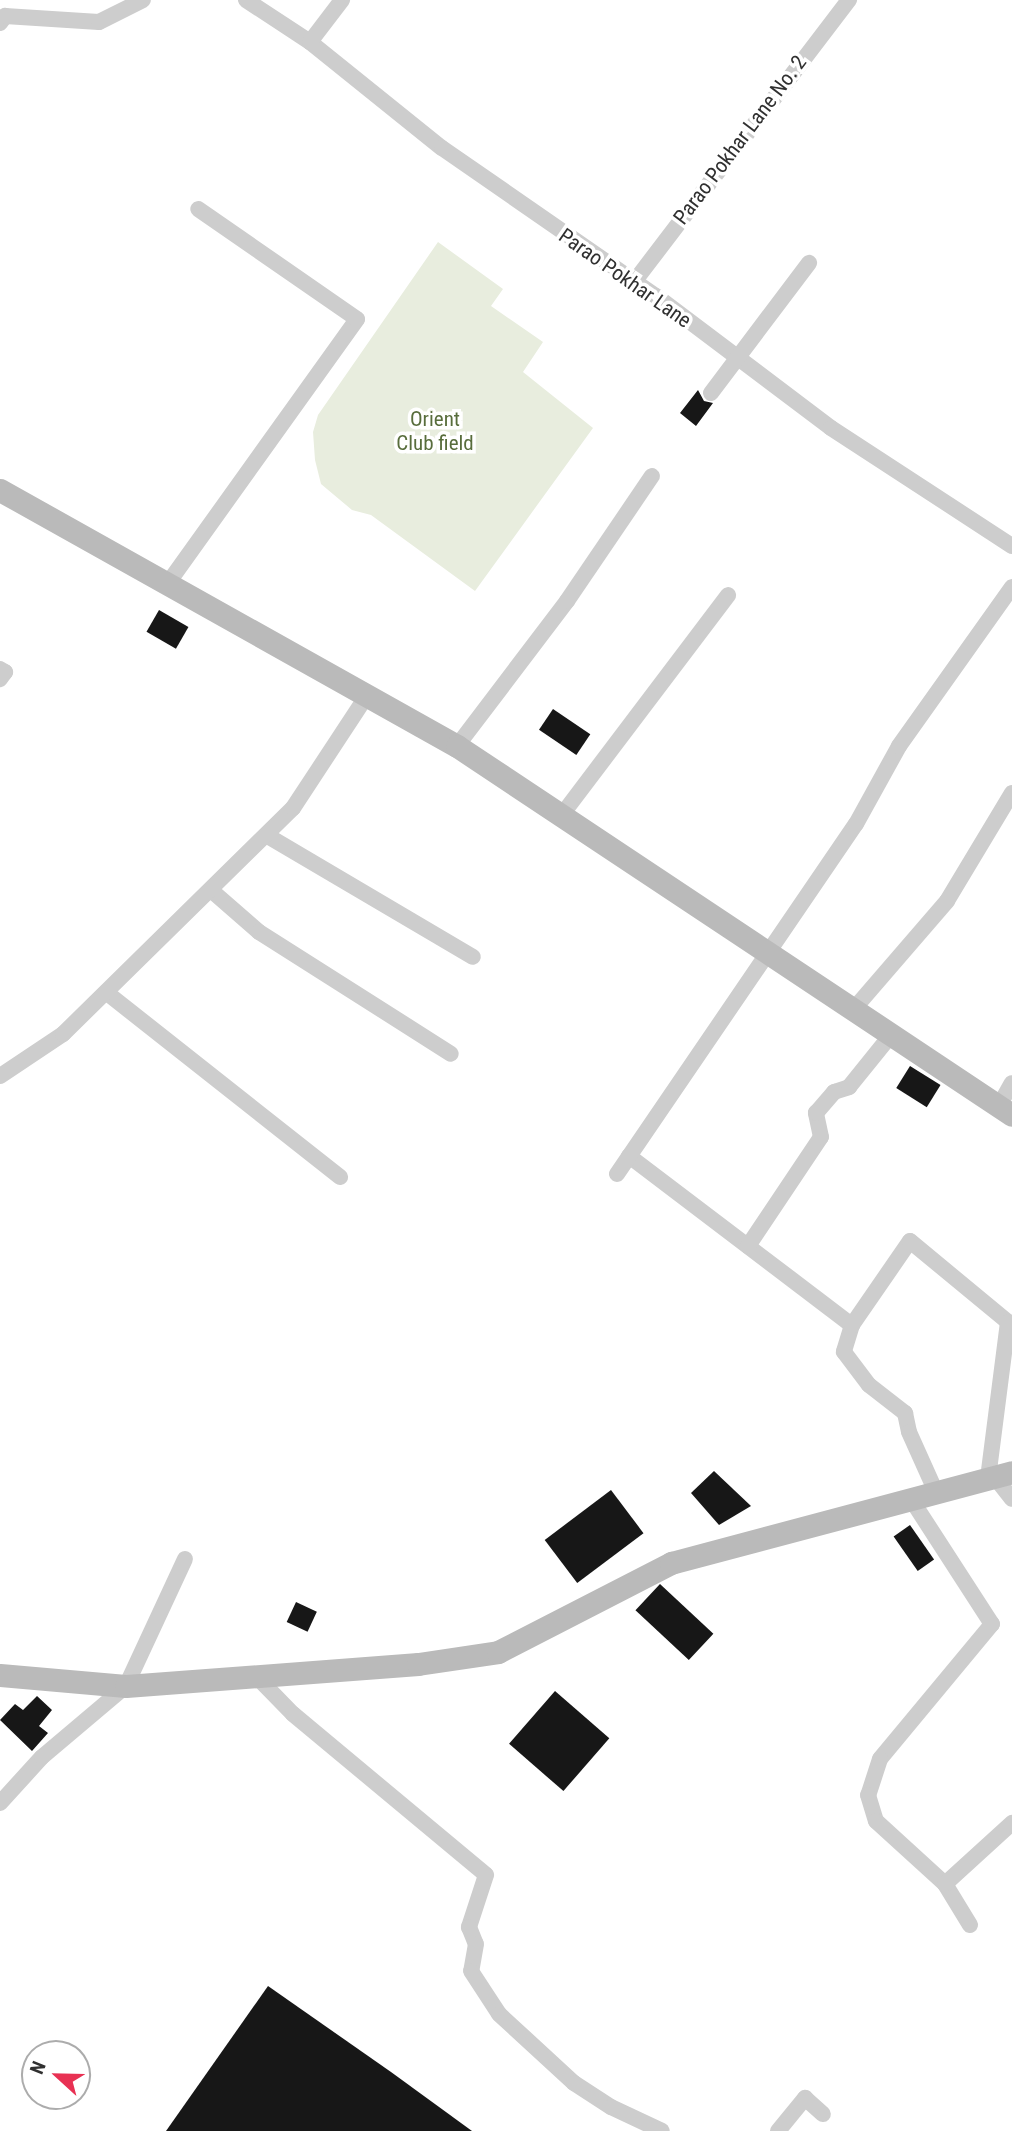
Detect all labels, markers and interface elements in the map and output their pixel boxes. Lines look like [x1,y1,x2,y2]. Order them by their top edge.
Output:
street label: Parao Pokhar Lane No. 2 [668,51,812,229]
street label: Parao Pokhar Lane [554,223,696,333]
park label: Orient Club field [396,406,474,456]
north arrow [21,2040,91,2110]
text: N [25,2058,51,2077]

